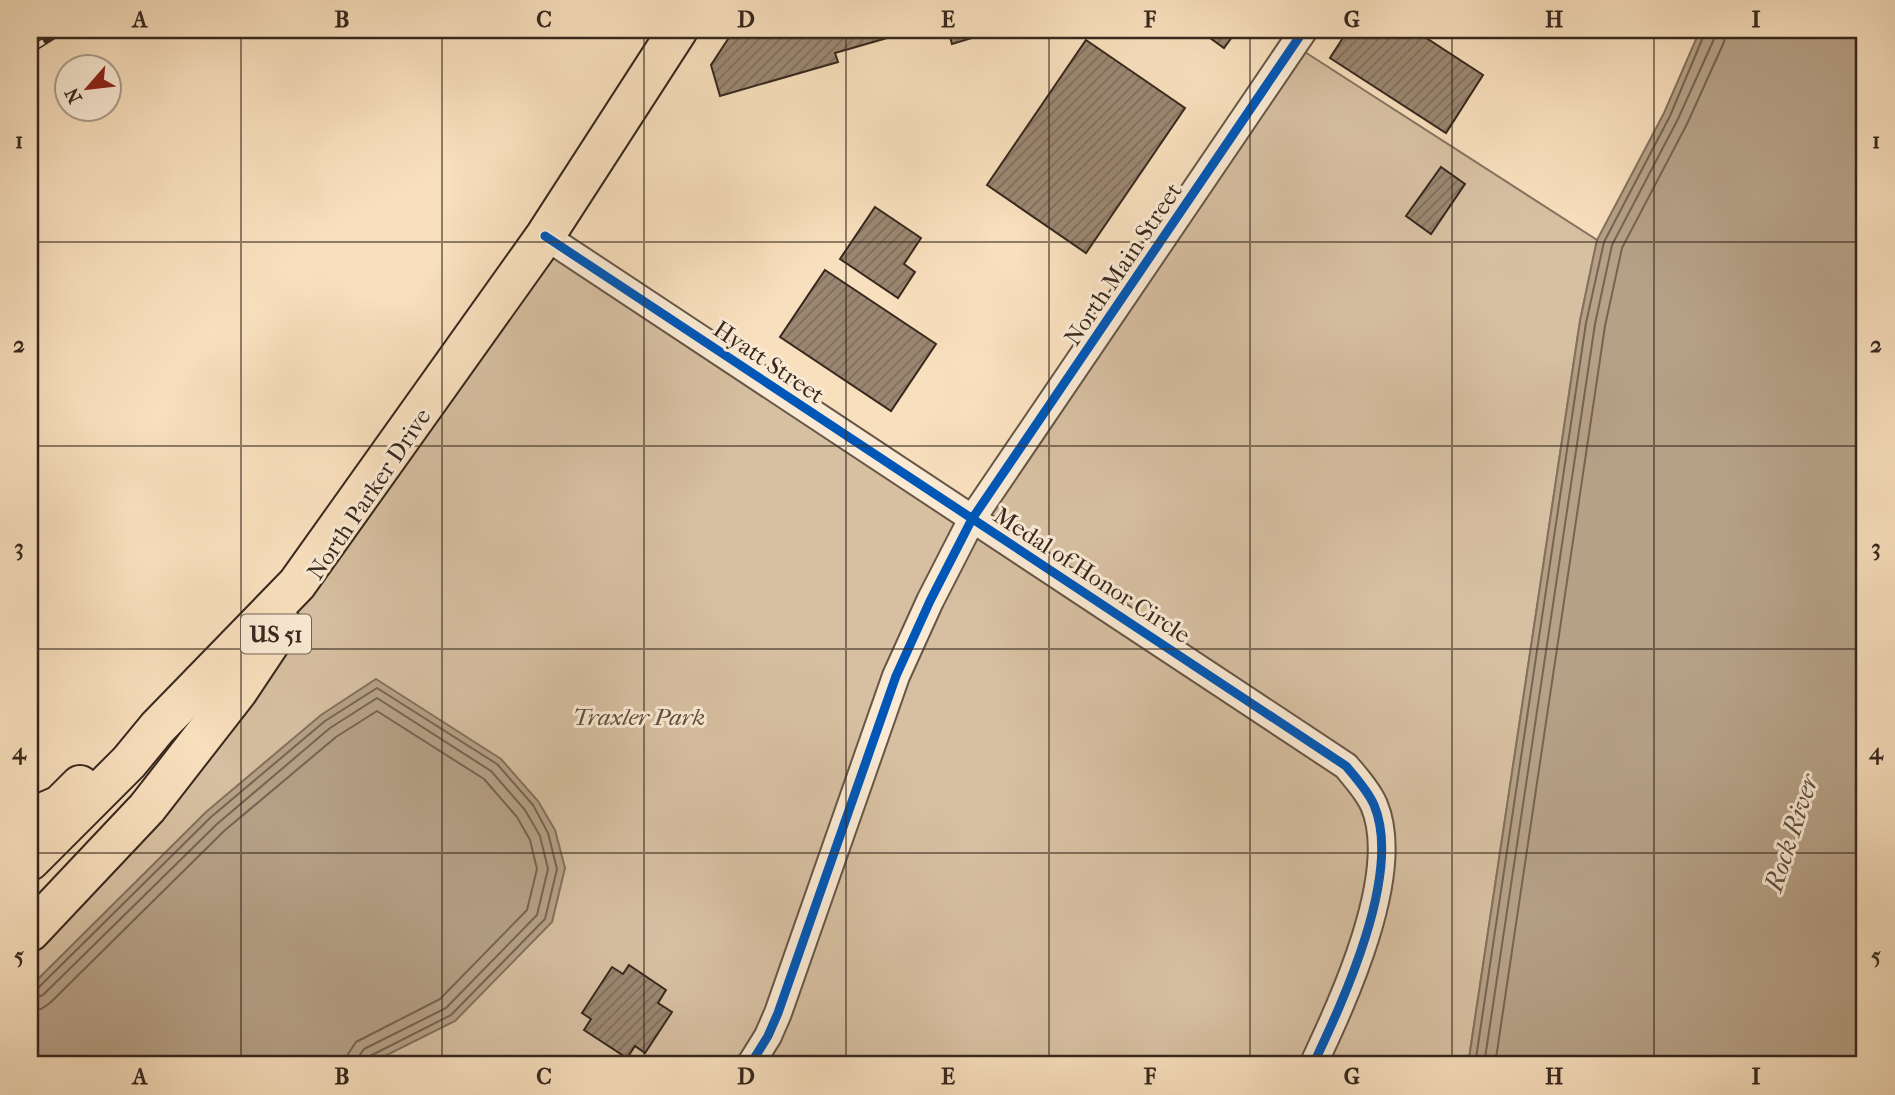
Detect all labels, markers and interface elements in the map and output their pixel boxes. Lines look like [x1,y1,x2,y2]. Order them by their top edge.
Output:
text: A [131,6,149,33]
text: B [335,6,350,33]
text: C [536,6,552,33]
text: D [737,6,755,33]
text: E [941,6,955,33]
text: F [1143,6,1157,33]
text: G [1344,6,1360,33]
text: H [1545,6,1563,33]
text: I [1752,6,1761,33]
north arrow [52,52,122,122]
text: N [61,83,87,107]
text: 1 [15,127,23,154]
text: 1 [1872,127,1880,154]
street label: North Main Street [1058,177,1188,351]
street label: Hyatt Street [708,315,830,410]
text: 2 [13,331,25,358]
text: 2 [1870,331,1882,358]
street label: North Parker Drive [301,403,437,585]
street label: Medal of Honor Circle [989,501,1196,649]
text: 3 [14,534,24,561]
text: 3 [1871,534,1881,561]
road number: US 51 [241,614,311,654]
park label: Traxler Park [573,703,705,731]
text: 4 [11,738,27,765]
text: 4 [1868,738,1884,765]
water label: Rock River [1757,769,1826,897]
text: 5 [14,942,24,969]
text: 5 [1871,942,1881,969]
text: A [131,1063,149,1090]
text: B [335,1063,350,1090]
text: C [536,1063,552,1090]
text: D [737,1063,755,1090]
text: E [941,1063,955,1090]
text: F [1143,1063,1157,1090]
text: G [1344,1063,1360,1090]
text: H [1545,1063,1563,1090]
text: I [1752,1063,1761,1090]

